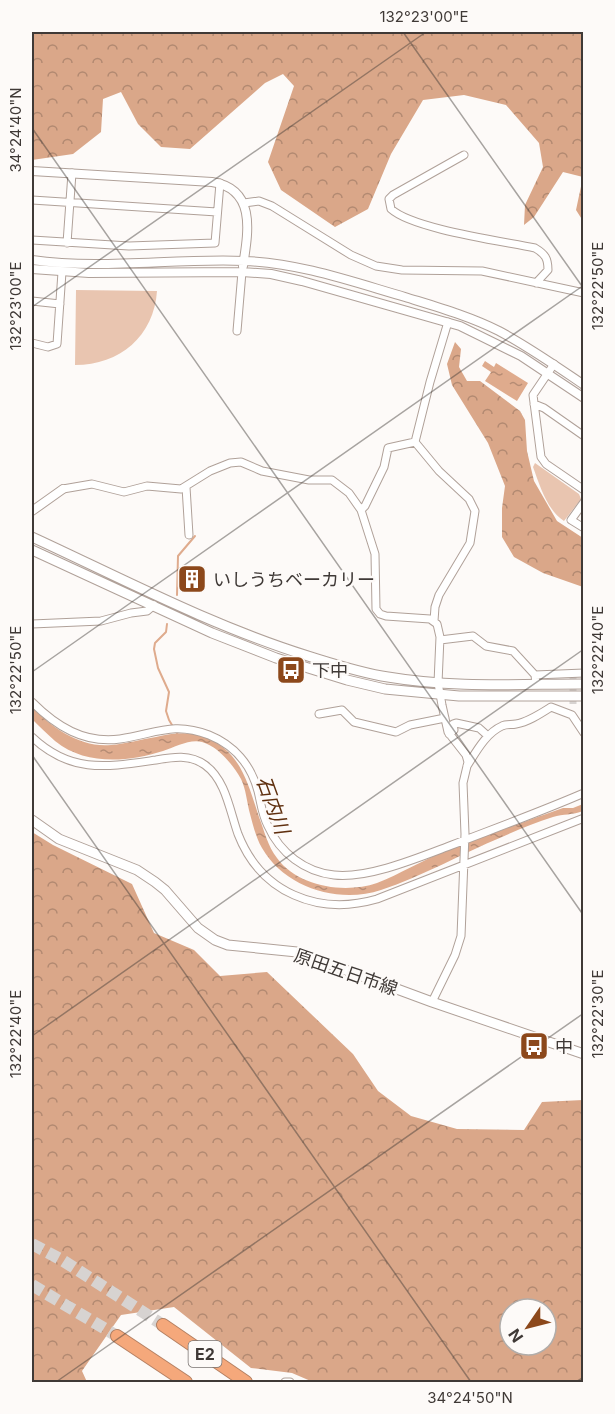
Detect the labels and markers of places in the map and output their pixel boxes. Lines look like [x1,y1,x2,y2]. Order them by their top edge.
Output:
building icon: いしうちベーカリー [176,563,208,595]
place label: いしうちベーカリー [213,569,375,590]
bus stop icon: 下中 [275,654,307,686]
place label: 下中 [312,660,348,681]
bus stop icon: 中 [518,1030,550,1062]
place label: 中 [555,1036,573,1057]

